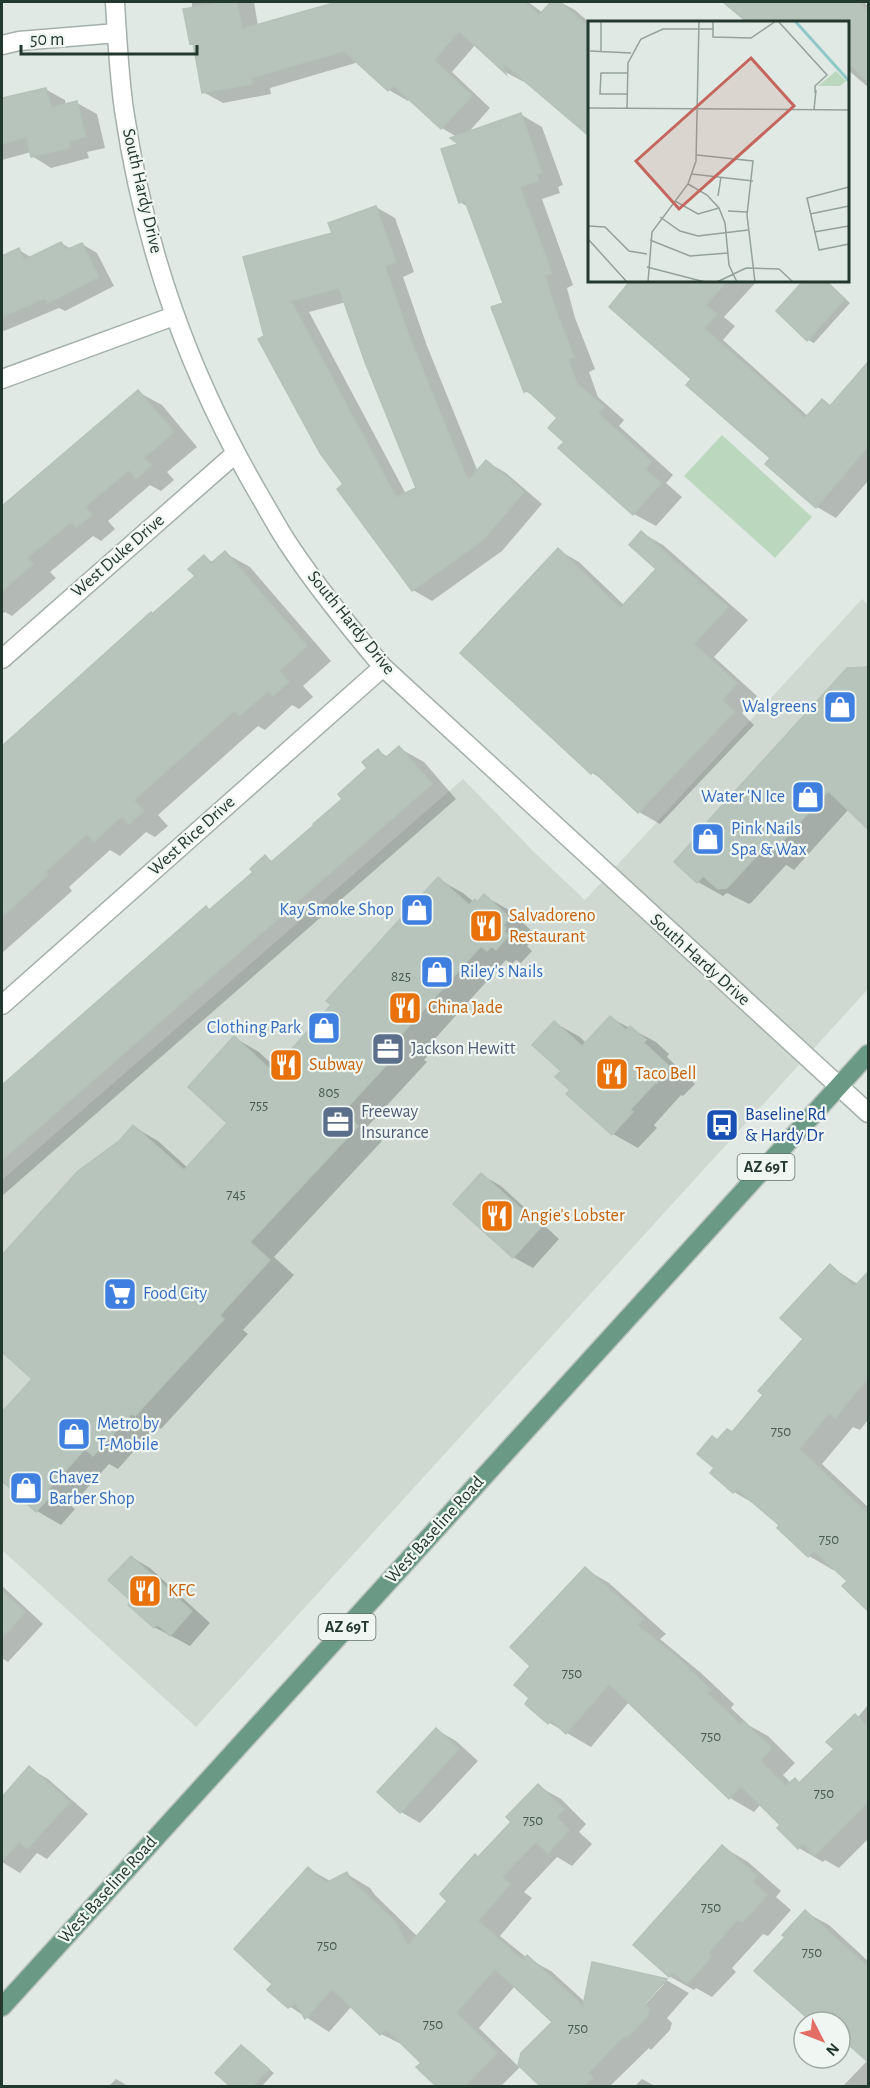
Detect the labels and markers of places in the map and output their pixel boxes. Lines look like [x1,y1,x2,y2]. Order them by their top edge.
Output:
shop icon: Walgreens [822,689,858,725]
place label: Walgreens [742,698,817,716]
shop icon: Water 'N Ice [790,779,826,815]
place label: Water 'N Ice [701,788,785,806]
place label: Pink Nails Spa & Wax [731,820,807,859]
shop icon: Pink Nails Spa & Wax [690,821,726,857]
shop icon: Kay Smoke Shop [399,892,435,928]
place label: Kay Smoke Shop [279,901,394,919]
place label: Salvadoreno Restaurant [509,907,596,946]
restaurant icon: Salvadoreno Restaurant [468,908,504,944]
shop icon: Riley's Nails [419,954,455,990]
place label: Riley's Nails [460,963,543,981]
restaurant icon: China Jade [387,990,423,1026]
place label: China Jade [428,999,503,1017]
shop icon: Clothing Park [306,1010,342,1046]
place label: Clothing Park [207,1019,302,1037]
office icon: Jackson Hewitt [370,1031,406,1067]
place label: Jackson Hewitt [411,1040,516,1058]
restaurant icon: Subway [268,1047,304,1083]
place label: Subway [309,1056,364,1074]
restaurant icon: Taco Bell [594,1056,630,1092]
place label: Taco Bell [635,1065,696,1083]
place label: Freeway Insurance [361,1103,429,1142]
office icon: Freeway Insurance [320,1104,356,1140]
place label: Baseline Rd & Hardy Dr [745,1106,826,1145]
bus stop icon: Baseline Rd & Hardy Dr [704,1107,740,1143]
restaurant icon: Angie's Lobster [479,1198,515,1234]
place label: Angie's Lobster [520,1207,625,1225]
supermarket icon: Food City [102,1276,138,1312]
place label: Food City [143,1285,208,1303]
place label: Metro by T-Mobile [97,1415,159,1454]
shop icon: Metro by T-Mobile [56,1416,92,1452]
place label: Chavez Barber Shop [49,1469,135,1508]
shop icon: Chavez Barber Shop [8,1470,44,1506]
restaurant icon: KFC [127,1573,163,1609]
place label: KFC [168,1582,195,1600]

